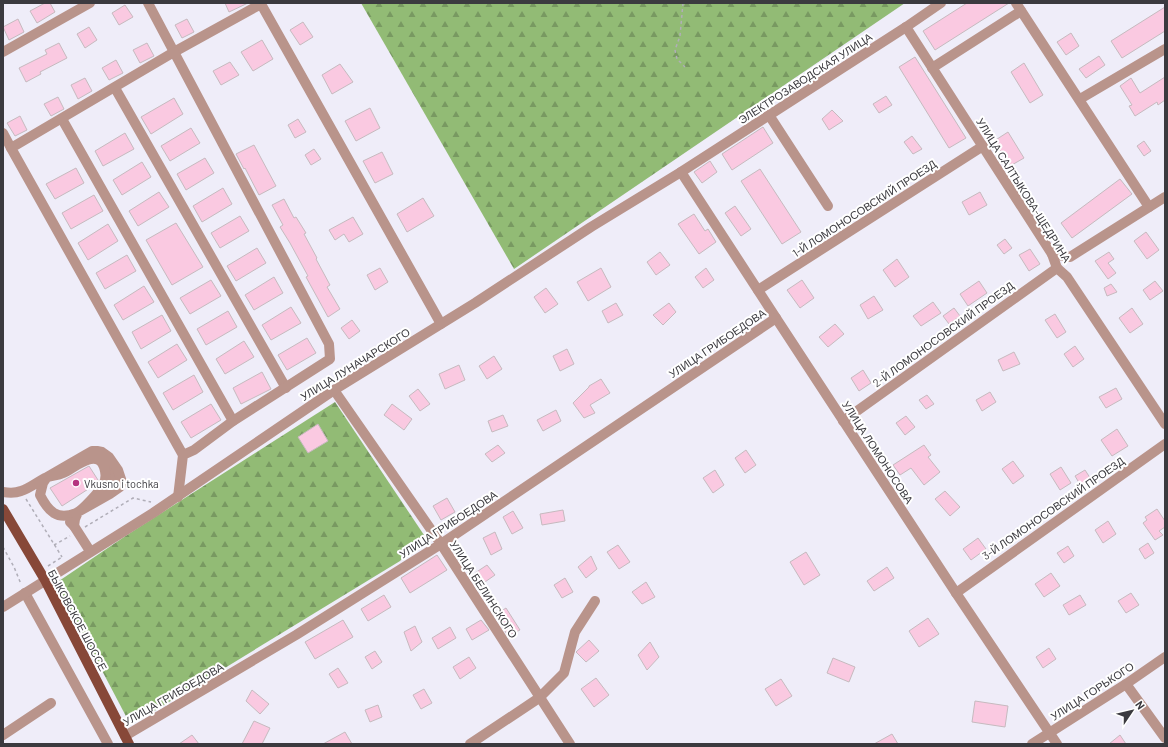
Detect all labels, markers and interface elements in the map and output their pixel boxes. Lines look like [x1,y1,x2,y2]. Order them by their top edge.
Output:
street label: ЭЛЕКТРОЗАВОДСКАЯ УЛИЦА [736,30,875,126]
street label: УЛИЦА САЛТЫКОВА-ЩЕДРИНА [974,116,1074,265]
street label: 1-Й ЛОМОНОСОВСКИЙ ПРОЕЗД [790,156,939,259]
street label: 2-Й ЛОМОНОСОВСКИЙ ПРОЕЗД [870,278,1016,389]
street label: УЛИЦА ГРИБОЕДОВА [666,305,768,380]
street label: УЛИЦА ЛУНАЧАРСКОГО [298,325,413,403]
street label: УЛИЦА ЛОМОНОСОВА [840,398,916,506]
street label: 3-Й ЛОМОНОСОВСКИЙ ПРОЕЗД [979,453,1127,562]
place label: Vkusno i tochka [84,477,159,490]
marker: Vkusno i tochka [71,478,81,488]
street label: УЛИЦА ГРИБОЕДОВА [397,487,500,560]
street label: УЛИЦА БЕЛИНСКОГО [448,538,521,641]
street label: БЫКОВСКОЕ ШОССЕ [46,567,110,673]
street label: УЛИЦА ГОРЬКОГО [1048,659,1136,723]
street label: УЛИЦА ГРИБОЕДОВА [120,660,226,728]
north arrow [1112,691,1152,731]
text: N [1133,698,1148,712]

